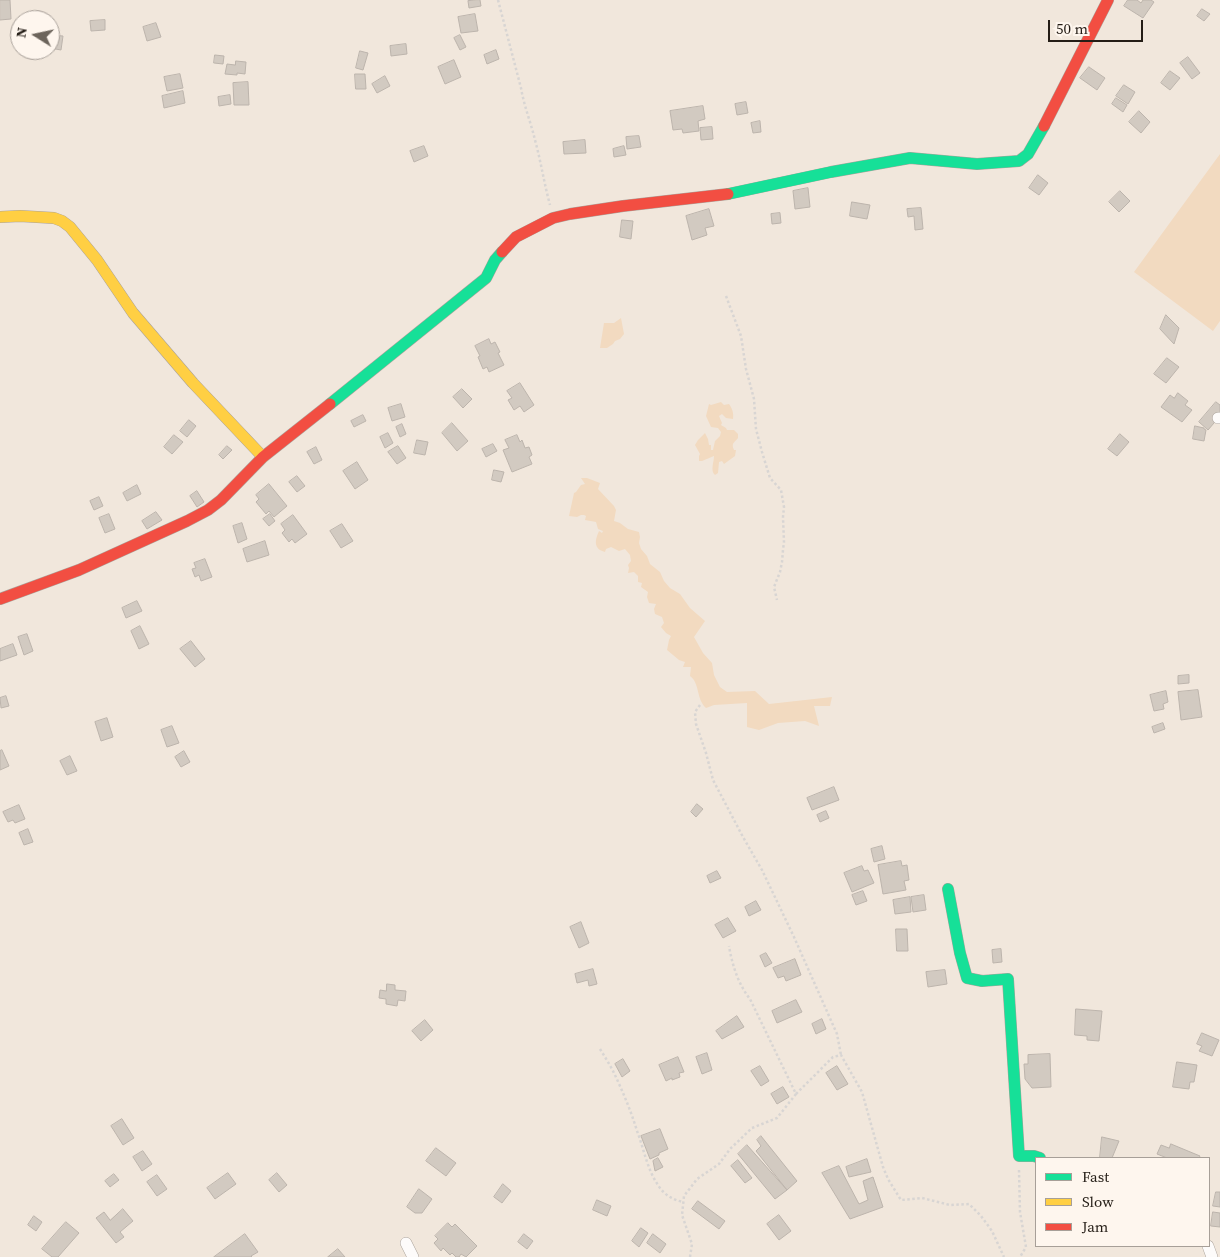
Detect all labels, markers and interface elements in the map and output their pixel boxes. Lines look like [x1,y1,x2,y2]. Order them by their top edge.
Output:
north arrow [10,10,60,60]
scale bar [1050,10,1145,42]
text: 50 m [1056,18,1088,39]
text: N [10,26,32,39]
legend [1035,1157,1210,1247]
text: Fast [1082,1166,1109,1187]
text: Slow [1082,1191,1114,1212]
text: Jam [1082,1216,1108,1237]

